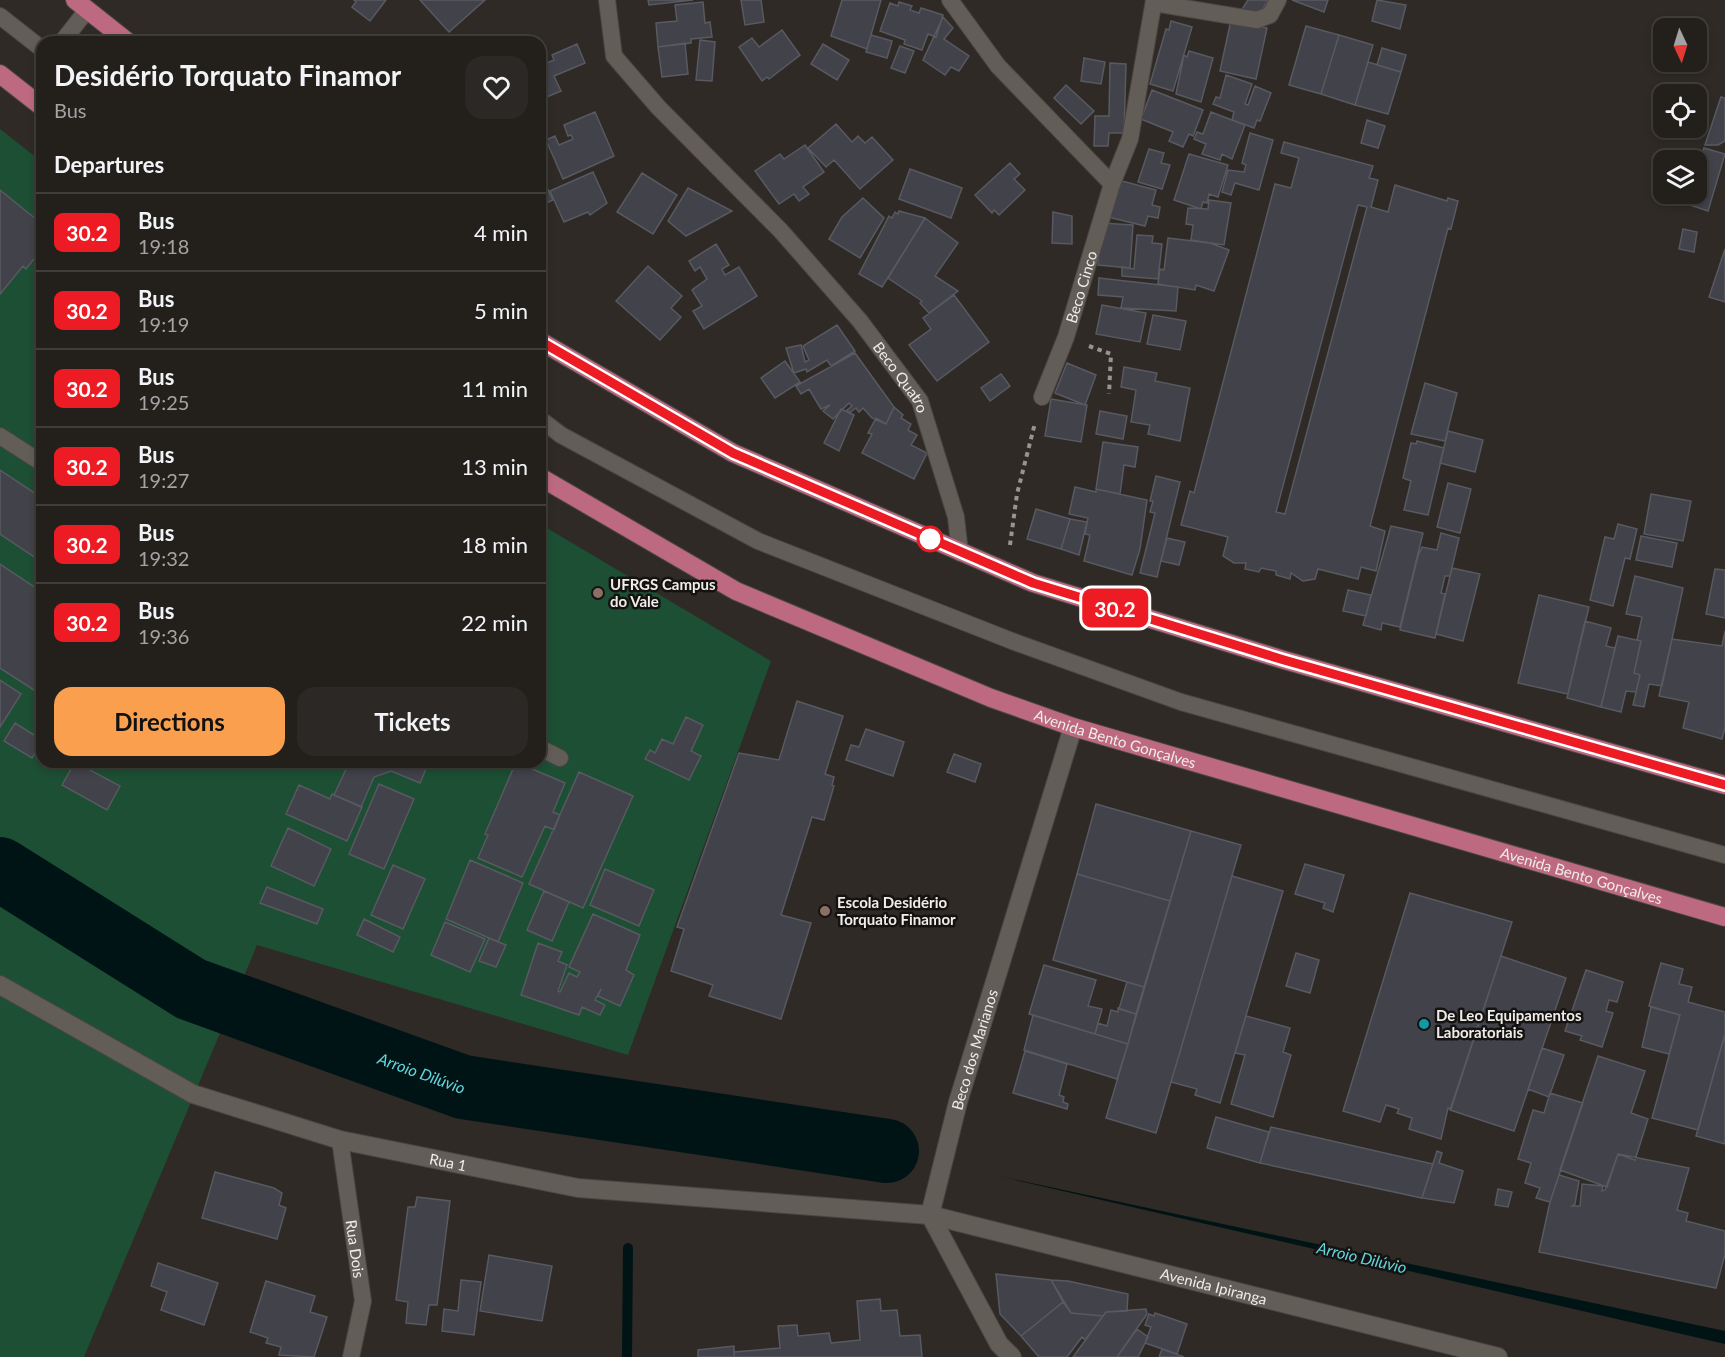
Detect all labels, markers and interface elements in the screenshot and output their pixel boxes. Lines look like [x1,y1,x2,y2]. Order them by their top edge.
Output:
north arrow [1653,18,1707,72]
map controls [1653,18,1707,204]
button: heart [465,56,528,119]
text: Desidério Torquato Finamor [54,58,401,92]
button: locate [1653,84,1707,138]
text: Bus [54,98,87,122]
button: layers [1653,150,1707,204]
text: Departures [54,151,164,178]
text: Bus [138,207,174,234]
text: 4 min [474,219,528,246]
text: 30.2 [66,220,108,245]
text: 19:18 [138,234,189,258]
street label: Beco Cinco [1062,249,1100,325]
text: Bus [138,285,174,312]
text: 5 min [474,297,528,324]
text: 30.2 [66,298,108,323]
text: 19:19 [138,312,189,336]
street label: Beco Quatro [870,338,932,415]
text: Bus [138,363,174,390]
text: 11 min [461,375,528,402]
text: 30.2 [66,376,108,401]
text: 19:25 [138,390,189,414]
text: Bus [138,441,174,468]
text: 13 min [461,453,528,480]
text: 30.2 [66,454,108,479]
text: 19:27 [138,468,189,492]
text: Bus [138,519,174,546]
unlabelled marker [917,526,943,552]
text: 18 min [461,531,528,558]
text: 30.2 [66,532,108,557]
text: 19:32 [138,546,189,570]
place label: UFRGS Campus do Vale [610,575,716,610]
marker: UFRGS Campus do Vale [591,586,605,600]
line badge: 30.2 [1073,588,1157,628]
text: 30.2 [1094,596,1136,621]
text: Bus [138,597,174,624]
text: 22 min [461,609,528,636]
text: 30.2 [66,610,108,635]
text: 19:36 [138,624,189,648]
button: Directions [54,687,285,756]
button: Tickets [297,687,528,756]
street label: Avenida Bento Gonçalves [1032,705,1198,771]
street label: Avenida Bento Gonçalves [1498,843,1665,907]
place label: Escola Desidério Torquato Finamor [837,893,956,928]
marker: Escola Desidério Torquato Finamor [818,904,832,918]
street label: Beco dos Marianos [947,987,1001,1112]
place label: De Leo Equipamentos Laboratoriais [1436,1006,1582,1041]
marker: De Leo Equipamentos Laboratoriais [1417,1017,1431,1031]
water label: Arroio Dilúvio [375,1047,468,1097]
street label: Rua 1 [428,1149,468,1174]
street label: Rua Dois [342,1219,369,1279]
water label: Arroio Dilúvio [1314,1237,1409,1277]
street label: Avenida Ipiranga [1159,1264,1269,1308]

